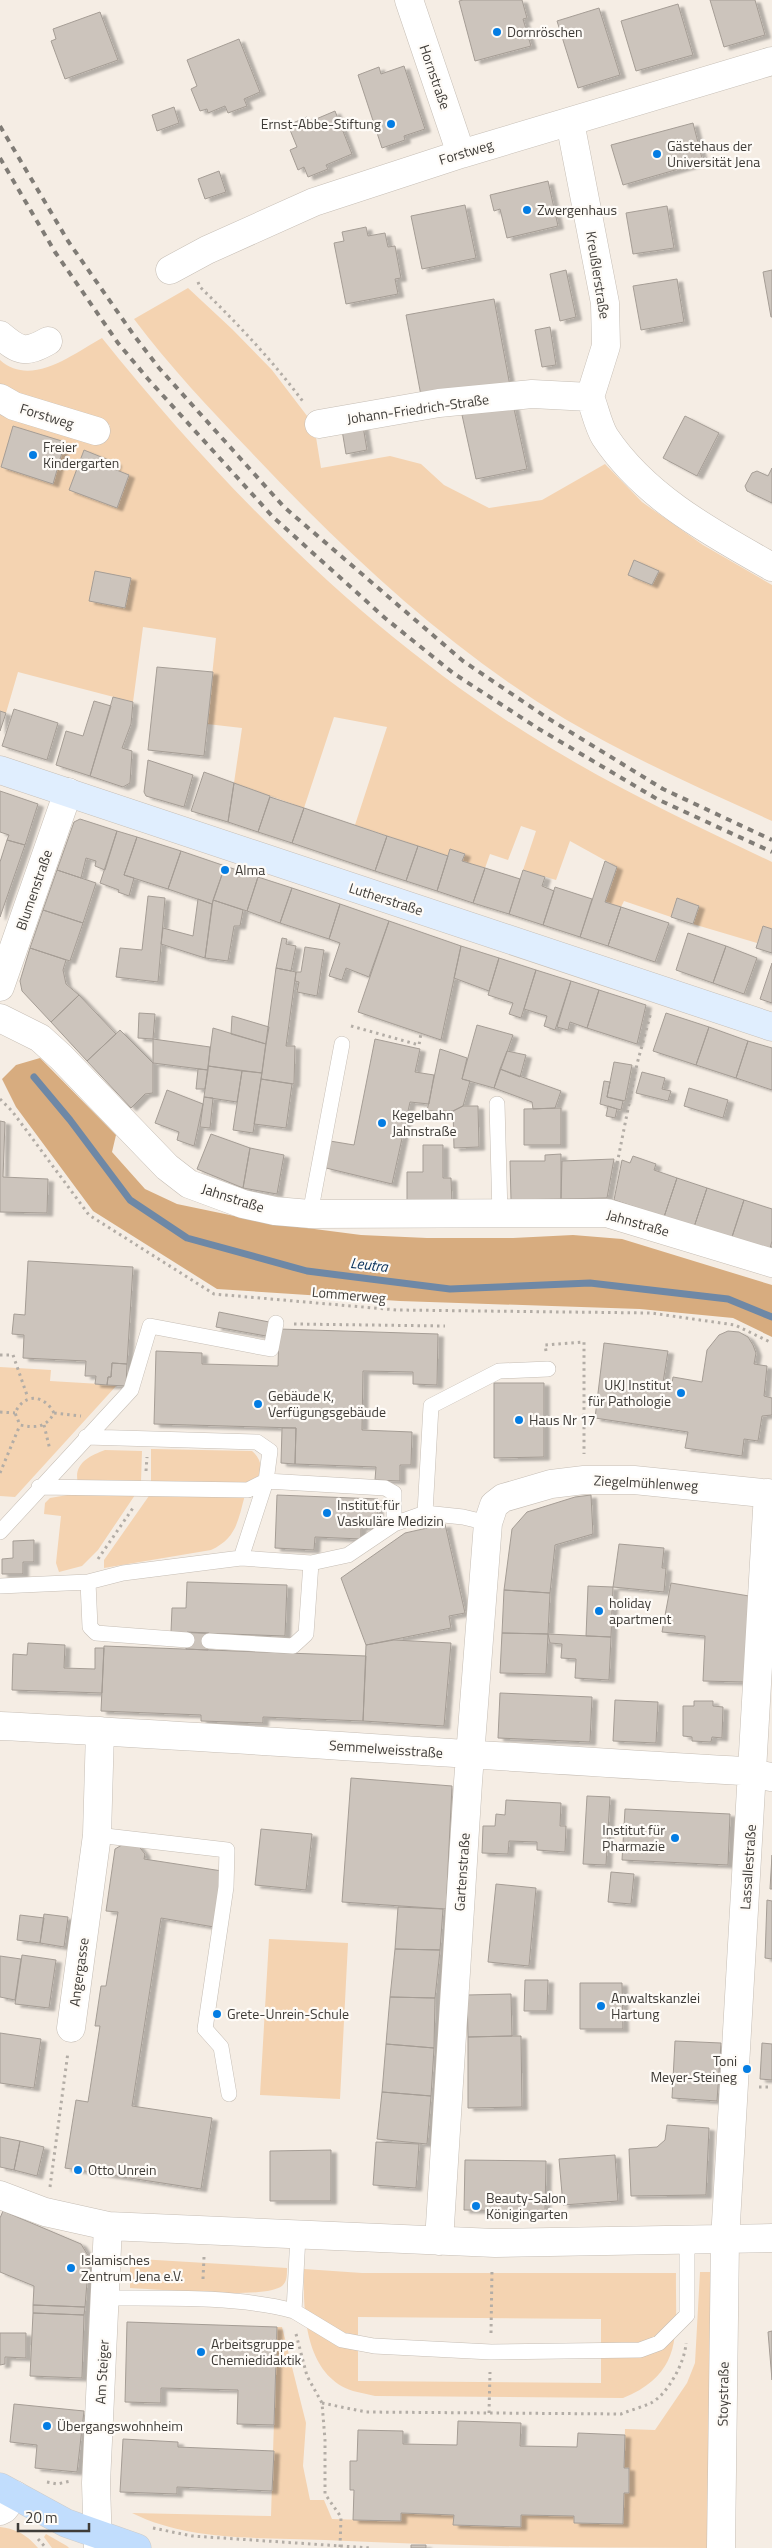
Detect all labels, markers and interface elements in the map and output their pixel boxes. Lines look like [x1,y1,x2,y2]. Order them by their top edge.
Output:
place label: Dornröschen [507,21,583,42]
marker: Dornröschen [491,26,503,38]
street label: Hornstraße [415,41,456,112]
place label: Ernst-Abbe-Stiftung [261,113,381,134]
marker: Ernst-Abbe-Stiftung [385,118,397,130]
street label: Forstweg [436,133,496,170]
place label: Gästehaus der Universität Jena [667,135,760,172]
marker: Gästehaus der Universität Jena [651,148,663,160]
place label: Zwergenhaus [537,199,617,220]
marker: Zwergenhaus [521,204,533,216]
street label: Kreußlerstraße [581,229,616,320]
street label: Johann-Friedrich-Straße [346,388,490,429]
street label: Forstweg [17,397,77,434]
place label: Freier Kindergarten [43,436,119,473]
marker: Freier Kindergarten [27,449,39,461]
street label: Blumenstraße [10,847,57,933]
place label: Alma [235,859,265,880]
marker: Alma [219,864,231,876]
street label: Lutherstraße [346,877,426,920]
place label: Kegelbahn Jahnstraße [392,1104,456,1141]
marker: Kegelbahn Jahnstraße [376,1117,388,1129]
street label: Jahnstraße [199,1178,267,1217]
street label: Jahnstraße [604,1204,672,1241]
water label: Leutra [349,1251,391,1278]
street label: Lommerweg [311,1281,387,1308]
place label: UKJ Institut für Pathologie [588,1374,671,1411]
place label: Gebäude K, Verfügungsgebäude [268,1385,386,1422]
marker: UKJ Institut für Pathologie [675,1387,687,1399]
marker: Gebäude K, Verfügungsgebäude [252,1398,264,1410]
place label: Haus Nr 17 [529,1409,596,1430]
marker: Haus Nr 17 [513,1414,525,1426]
street label: Ziegelmühlenweg [593,1469,699,1496]
place label: Institut für Vaskuläre Medizin [337,1494,444,1531]
marker: Institut für Vaskuläre Medizin [321,1507,333,1519]
place label: holiday apartment [609,1592,671,1629]
marker: holiday apartment [593,1605,605,1617]
street label: Semmelweisstraße [328,1734,444,1763]
place label: Institut für Pharmazie [602,1819,665,1856]
street label: Lassallestraße [734,1823,761,1910]
street label: Gartenstraße [448,1832,475,1912]
marker: Institut für Pharmazie [669,1832,681,1844]
street label: Angergasse [63,1936,94,2008]
place label: Anwaltskanzlei Hartung [611,1987,700,2024]
marker: Anwaltskanzlei Hartung [595,2000,607,2012]
place label: Grete-Unrein-Schule [227,2003,349,2024]
marker: Grete-Unrein-Schule [211,2008,223,2020]
place label: Toni Meyer-Steineg [650,2050,737,2087]
marker: Toni Meyer-Steineg [741,2063,753,2075]
place label: Otto Unrein [88,2159,156,2180]
marker: Otto Unrein [72,2164,84,2176]
place label: Beauty-Salon Königingarten [486,2187,568,2224]
marker: Beauty-Salon Königingarten [470,2200,482,2212]
place label: Islamisches Zentrum Jena e.V. [81,2249,183,2286]
marker: Islamisches Zentrum Jena e.V. [65,2262,77,2274]
place label: Arbeitsgruppe Chemiedidaktik [211,2333,302,2370]
street label: Am Steiger [89,2339,114,2405]
marker: Arbeitsgruppe Chemiedidaktik [195,2346,207,2358]
street label: Stoystraße [711,2361,734,2427]
place label: Übergangswohnheim [57,2415,183,2436]
marker: Übergangswohnheim [41,2420,53,2432]
scale bar [18,2500,89,2532]
text: 20 m [25,2506,58,2529]

